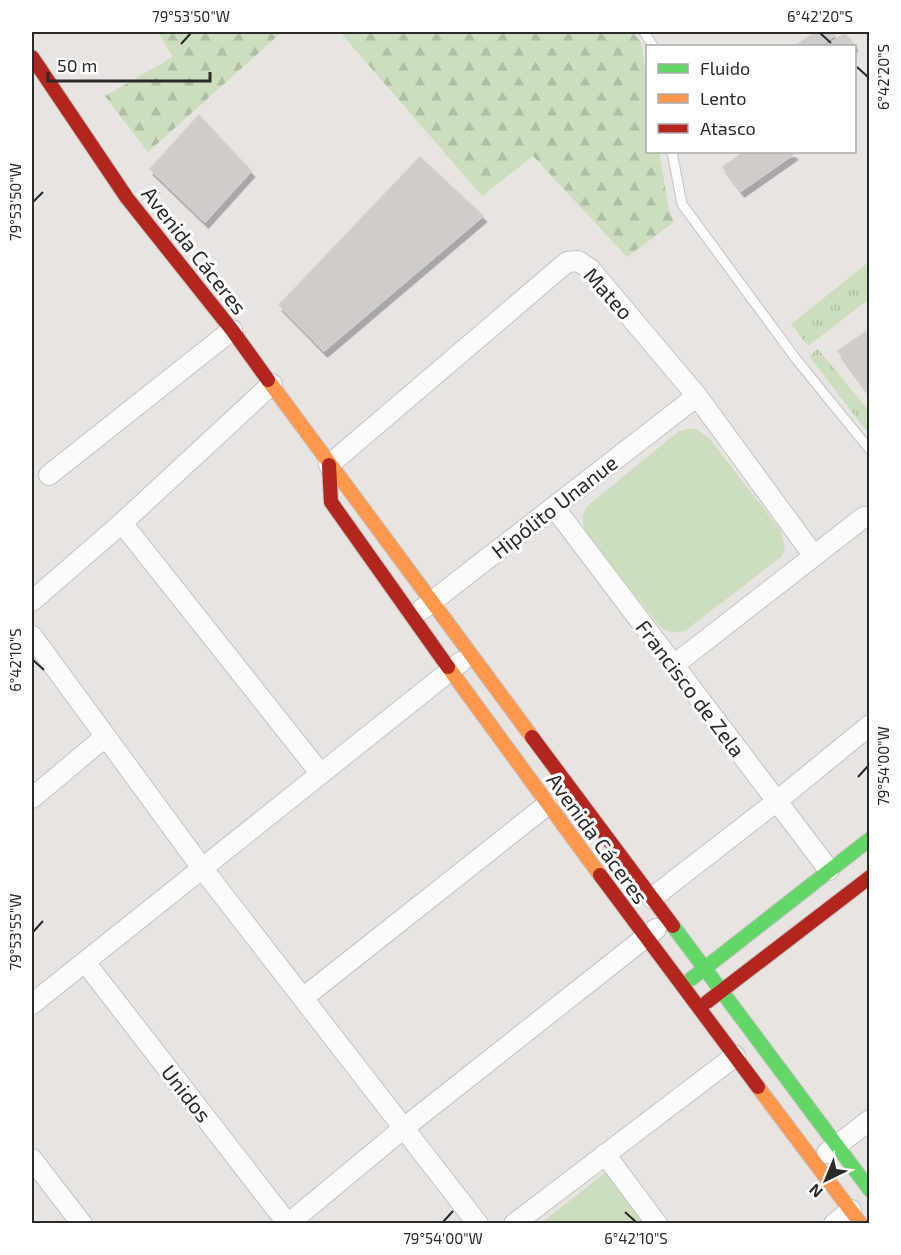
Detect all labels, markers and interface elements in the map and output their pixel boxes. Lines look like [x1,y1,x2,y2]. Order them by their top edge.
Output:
text: 79°53'50"W [152,7,230,25]
text: 6°42'20"S [787,7,853,25]
text: 6°42'20"S [874,44,892,110]
scale bar [48,45,210,83]
legend [646,45,856,153]
text: 50 m [57,54,97,76]
text: Fluido [700,57,750,79]
text: Lento [700,87,746,109]
text: Atasco [700,117,756,139]
text: 79°53'50"W [6,163,24,241]
street label: Avenida Cáceres [137,181,253,319]
street label: Mateo [579,262,639,324]
street label: Hipólito Unanue [486,449,622,563]
street label: Francisco de Zela [631,615,751,761]
text: 6°42'10"S [6,628,24,692]
text: 79°54'00"W [874,726,892,806]
street label: Avenida Cáceres [542,768,654,908]
text: 79°53'55"W [6,894,24,970]
street label: Unidos [157,1059,217,1127]
north arrow [796,1150,856,1210]
text: N [805,1180,826,1202]
text: 79°54'00"W [403,1229,483,1247]
text: 6°42'10"S [604,1229,668,1247]

